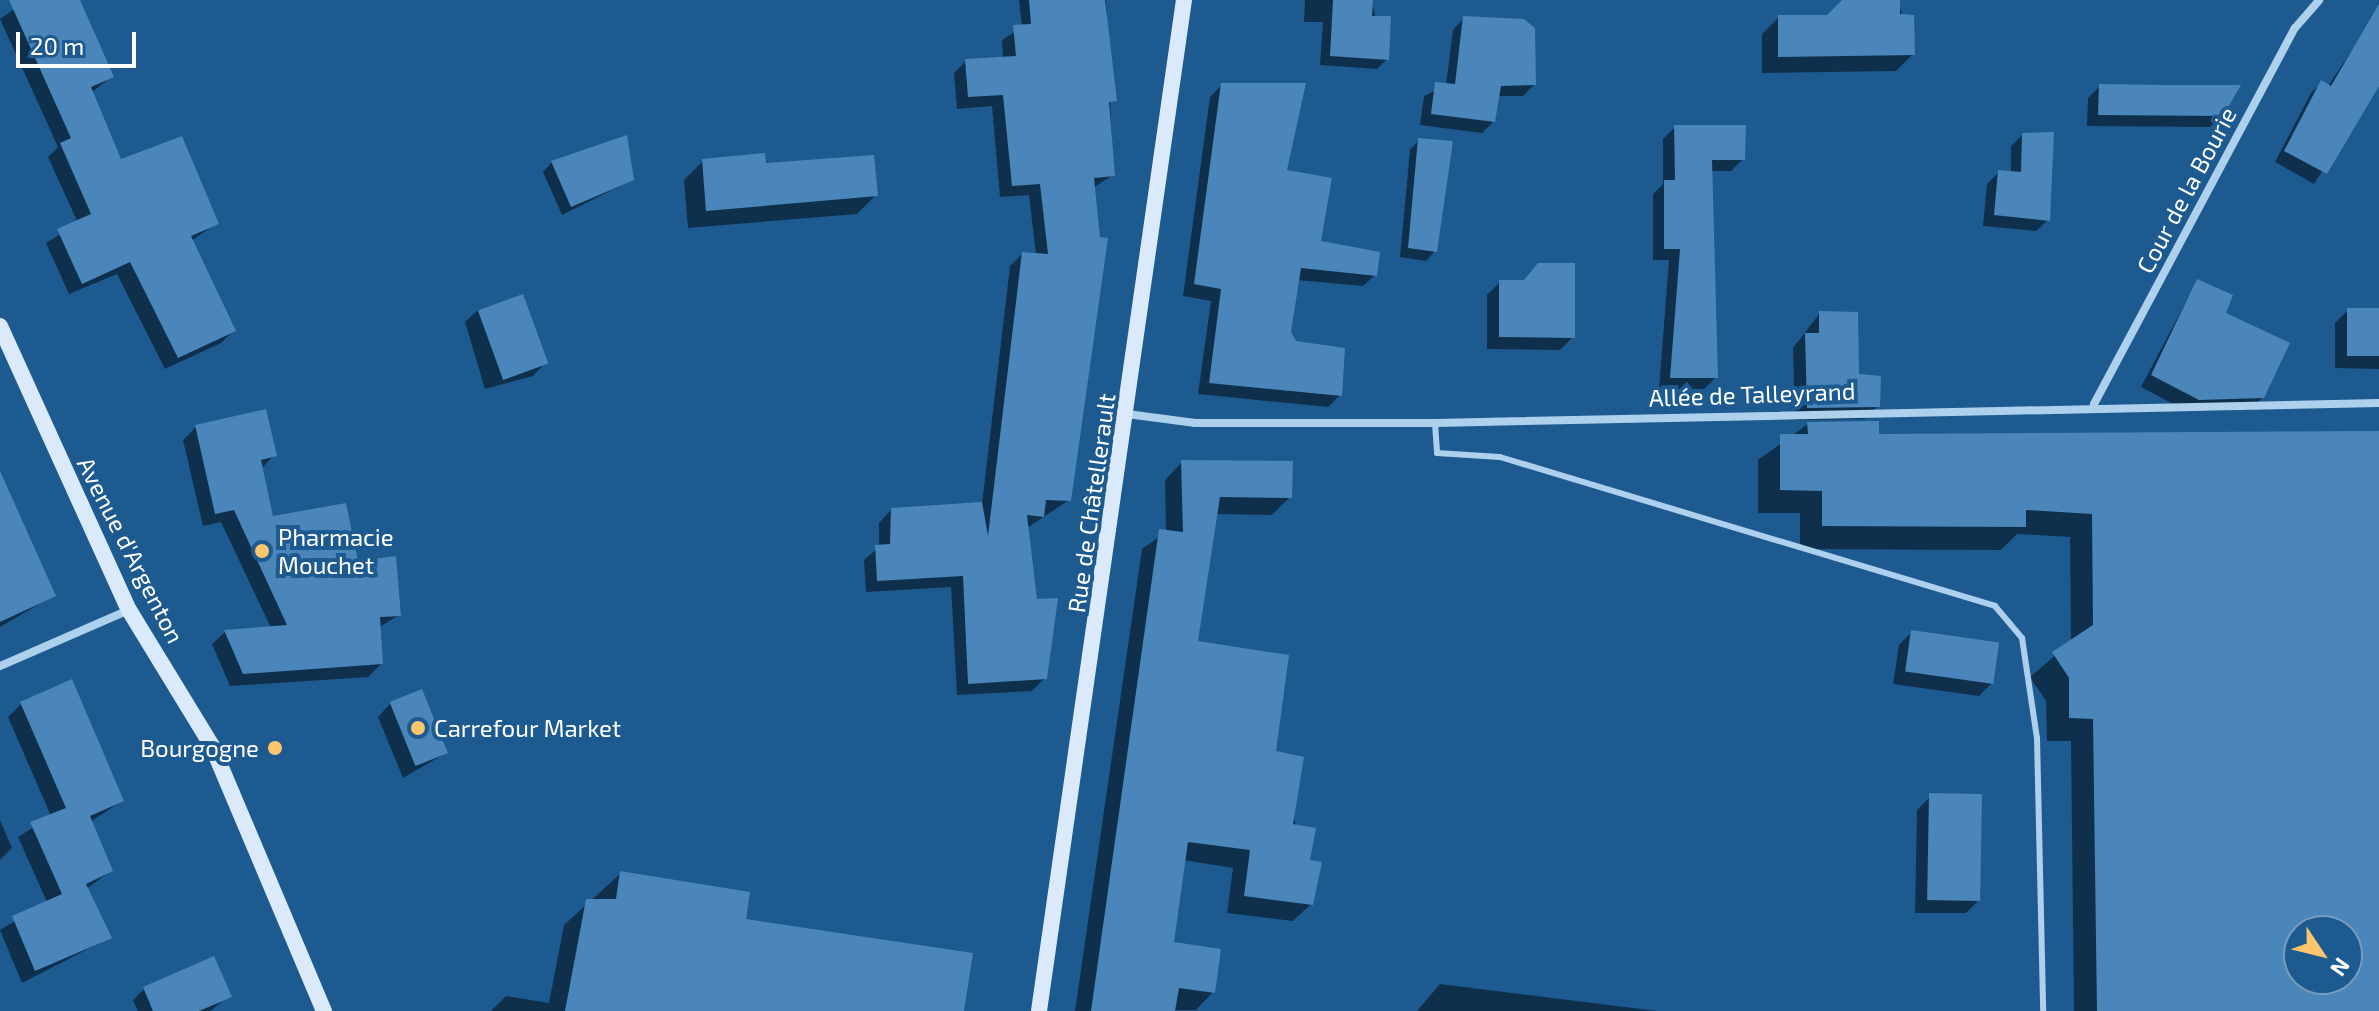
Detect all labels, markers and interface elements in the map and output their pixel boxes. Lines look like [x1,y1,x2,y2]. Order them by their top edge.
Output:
scale bar [20,16,140,66]
text: 20 m [30,31,84,60]
street label: Cour de la Bourie [2130,102,2242,278]
street label: Allée de Talleyrand [1648,376,1856,412]
street label: Rue de Châtellerault [1061,391,1121,615]
street label: Avenue d'Argenton [72,452,190,648]
place label: Pharmacie Mouchet [278,523,394,579]
marker: Pharmacie Mouchet [253,542,271,560]
place label: Carrefour Market [434,714,622,742]
marker: Carrefour Market [409,719,427,737]
place label: Bourgogne [140,734,259,762]
marker: Bourgogne [266,739,284,757]
north arrow [2283,915,2363,995]
text: N [2326,954,2356,982]

